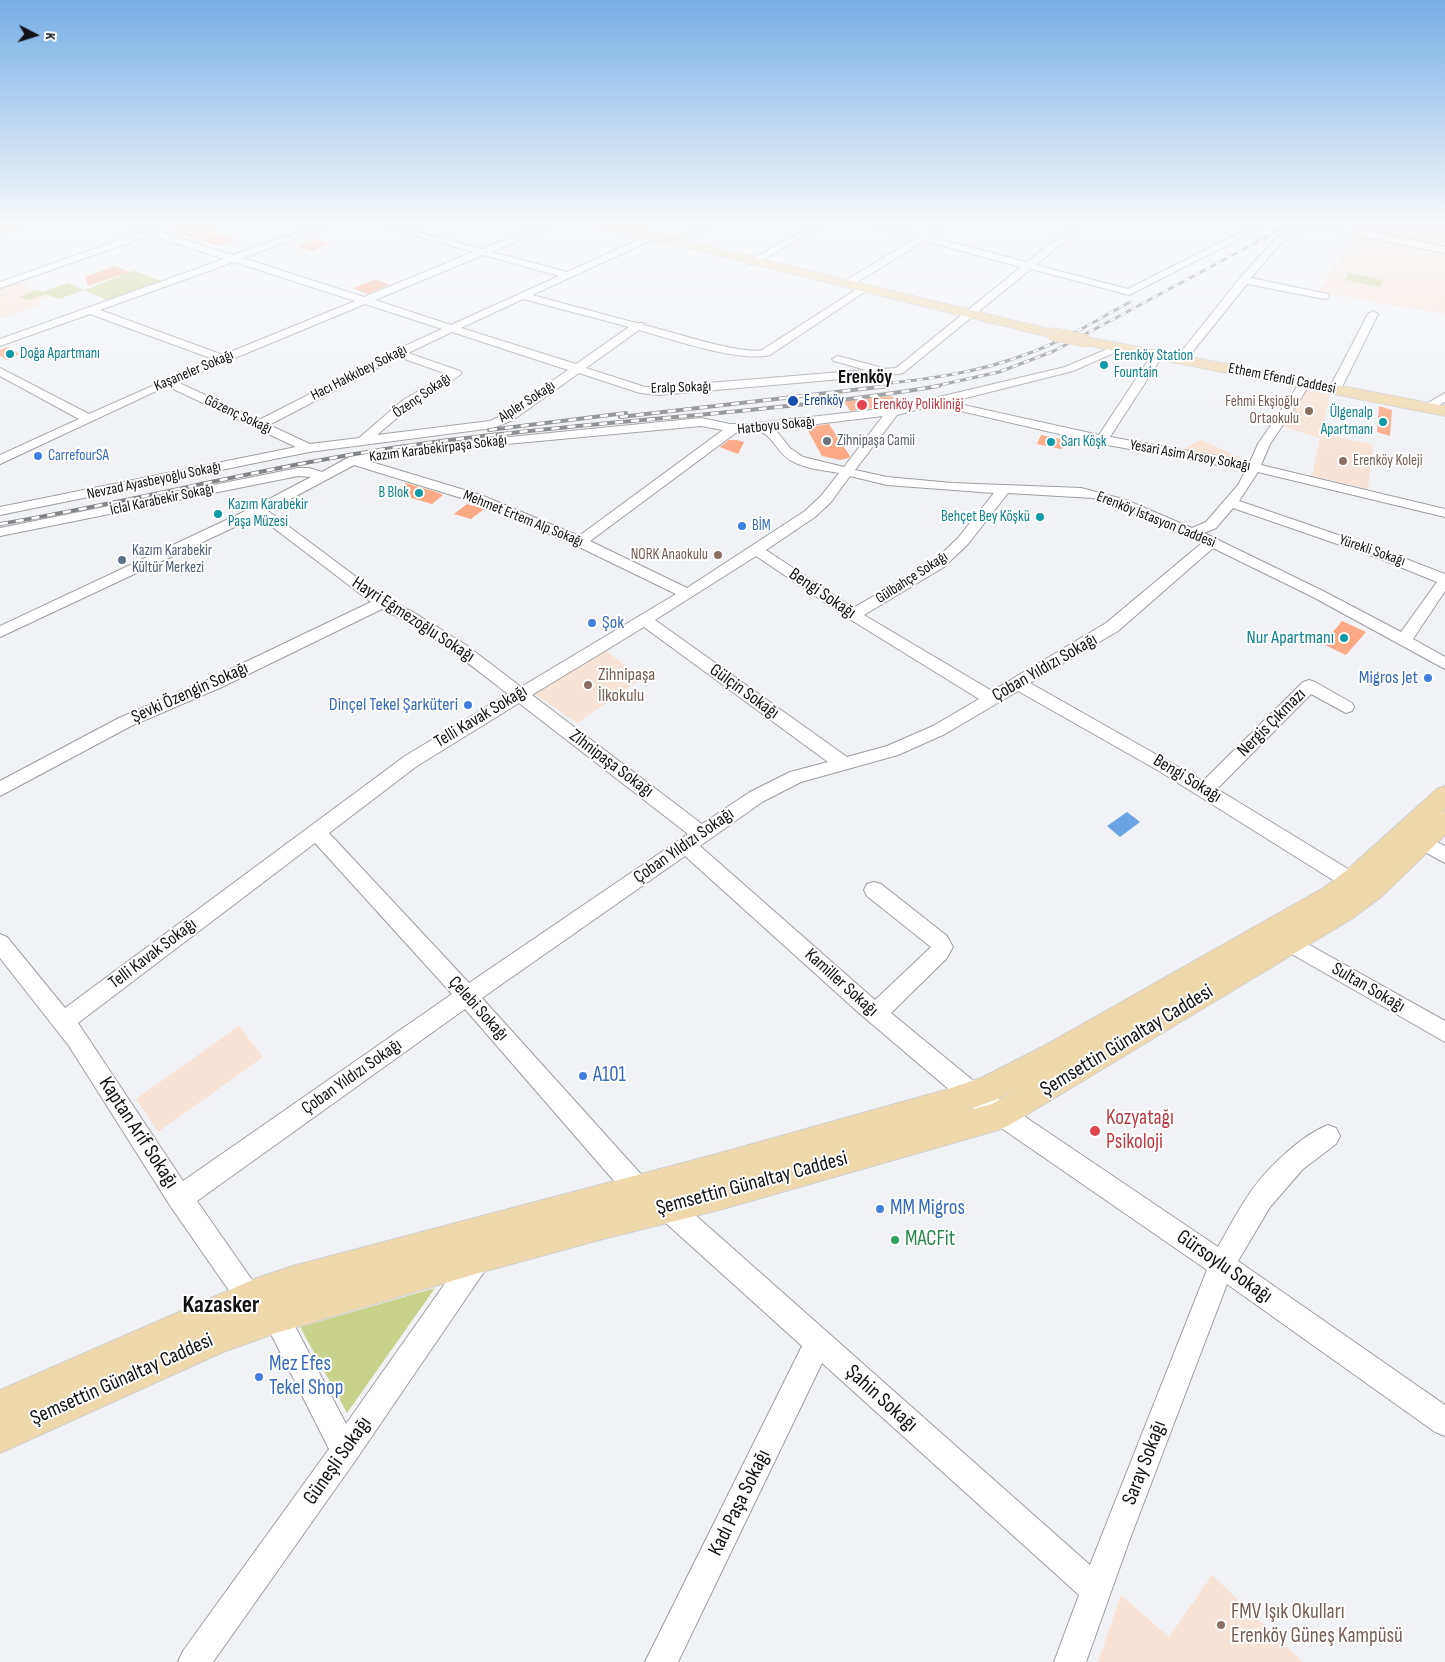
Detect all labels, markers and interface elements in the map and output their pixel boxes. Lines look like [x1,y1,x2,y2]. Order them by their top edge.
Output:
north arrow [10,10,60,60]
text: K [42,32,59,41]
street label: Hacı Hakkıbey Sokağı [308,341,410,405]
place label: Doğa Apartmanı [20,345,100,363]
street label: Kaşaneler Sokağı [152,346,236,396]
place label: Erenköy Station Fountain [1114,347,1193,382]
marker: Doğa Apartmanı [4,348,16,360]
marker: Erenköy Station Fountain [1098,359,1110,371]
street label: Ethem Efendi Caddesi [1227,360,1337,398]
district label: Erenköy [838,367,892,389]
street label: Özenç Sokağı [390,370,454,422]
street label: Alpler Sokağı [495,377,559,427]
street label: Eralp Sokağı [651,378,711,398]
street label: Gözenç Sokağı [201,392,275,438]
place label: Erenköy [804,392,844,410]
place label: Fehmi Ekşioğlu Ortaokulu [1225,393,1299,428]
marker: Erenköy [786,394,800,408]
place label: Erenköy Polikliniği [873,396,964,414]
marker: Erenköy Polikliniği [855,398,869,412]
place label: Ülgenalp Apartmanı [1321,404,1373,439]
marker: Fehmi Ekşioğlu Ortaokulu [1303,405,1315,417]
street label: Hatboyu Sokağı [736,413,816,439]
marker: Ülgenalp Apartmanı [1377,416,1389,428]
street label: Kazım Karabekirpaşa Sokağı [368,432,508,466]
place label: Zihnipaşa Camii [837,432,915,450]
place label: Sarı Köşk [1061,433,1107,451]
marker: Zihnipaşa Camii [821,435,833,447]
marker: Sarı Köşk [1045,436,1057,448]
street label: Yesari Asim Arsoy Sokağı [1128,437,1252,475]
place label: CarrefourSA [48,447,109,465]
marker: CarrefourSA [32,450,44,462]
place label: Erenköy Koleji [1353,452,1423,470]
marker: Erenköy Koleji [1337,455,1349,467]
street label: Nevzad Ayasbeyoğlu Sokağı [85,458,223,504]
street label: İclal Karabekir Sokağı [109,480,215,520]
place label: B Blok [379,484,409,502]
marker: B Blok [413,487,425,499]
street label: Mehmet Ertem Alp Sokağı [460,487,586,551]
street label: Erenköy İstasyon Caddesi [1094,488,1218,552]
place label: Kazım Karabekir Paşa Müzesi [228,496,308,531]
marker: Kazım Karabekir Paşa Müzesi [212,508,224,520]
place label: Behçet Bey Köşkü [941,508,1030,526]
marker: Behçet Bey Köşkü [1034,511,1046,523]
place label: BİM [752,517,771,535]
marker: BİM [736,520,748,532]
street label: Yürekli Sokağı [1336,531,1408,571]
place label: Kazım Karabekir Kültür Merkezi [132,542,212,577]
place label: NORK Anaokulu [631,546,708,564]
street label: Gülbahçe Sokağı [873,548,951,608]
marker: NORK Anaokulu [712,549,724,561]
marker: Kazım Karabekir Kültür Merkezi [116,554,128,566]
street label: Bengi Sokağı [785,564,859,624]
street label: Hayri Eğmezoğlu Sokağı [348,572,478,668]
place label: Şok [602,612,624,634]
marker: Şok [586,617,598,629]
place label: Nur Apartmanı [1246,627,1334,649]
street label: Çoban Yıldızı Sokağı [989,629,1101,707]
marker: Nur Apartmanı [1338,632,1350,644]
street label: Şevki Özengin Sokağı [128,658,252,728]
street label: Gülçin Sokağı [705,660,783,724]
place label: Zihnipaşa İlkokulu [598,664,655,706]
place label: Migros Jet [1359,667,1418,689]
marker: Migros Jet [1422,672,1434,684]
marker: Zihnipaşa İlkokulu [582,679,594,691]
street label: Telli Kavak Sokağı [431,681,531,753]
street label: Nergis Çıkmazı [1233,684,1311,762]
place label: Dinçel Tekel Şarküteri [329,694,458,716]
marker: Dinçel Tekel Şarküteri [462,699,474,711]
street label: Zihnipaşa Sokağı [565,725,657,803]
street label: Bengi Sokağı [1149,750,1225,808]
street label: Çoban Yıldızı Sokağı [630,803,738,889]
street label: Telli Kavak Sokağı [105,914,201,994]
street label: Kamiller Sokağı [800,944,882,1022]
street label: Sultan Sokağı [1328,958,1408,1018]
street label: Çelebi Sokağı [443,972,513,1046]
street label: Şemsettin Günaltay Caddesi [1036,979,1218,1103]
street label: Çoban Yıldızı Sokağı [298,1034,406,1120]
place label: A101 [593,1063,626,1089]
marker: A101 [577,1070,589,1082]
street label: Kaptan Arif Sokağı [93,1073,183,1193]
place label: Kozyatağı Psikoloji [1106,1106,1174,1156]
marker: Kozyatağı Psikoloji [1088,1124,1102,1138]
street label: Şemsettin Günaltay Caddesi [654,1146,850,1222]
place label: MM Migros [890,1196,965,1222]
marker: MM Migros [874,1203,886,1215]
street label: Gürsoylu Sokağı [1171,1225,1277,1309]
place label: MACFit [905,1227,955,1253]
marker: MACFit [889,1234,901,1246]
district label: Kazasker [183,1292,259,1320]
street label: Şemsettin Günaltay Caddesi [27,1328,217,1432]
place label: Mez Efes Tekel Shop [269,1352,343,1402]
street label: Şahin Sokağı [840,1360,922,1438]
marker: Mez Efes Tekel Shop [253,1371,265,1383]
street label: Güneşli Sokağı [298,1412,378,1510]
street label: Saray Sokağı [1117,1417,1173,1509]
street label: Kadı Paşa Sokağı [703,1446,777,1560]
place label: FMV Işık Okulları Erenköy Güneş Kampüsü [1231,1600,1403,1650]
marker: FMV Işık Okulları Erenköy Güneş Kampüsü [1215,1619,1227,1631]

